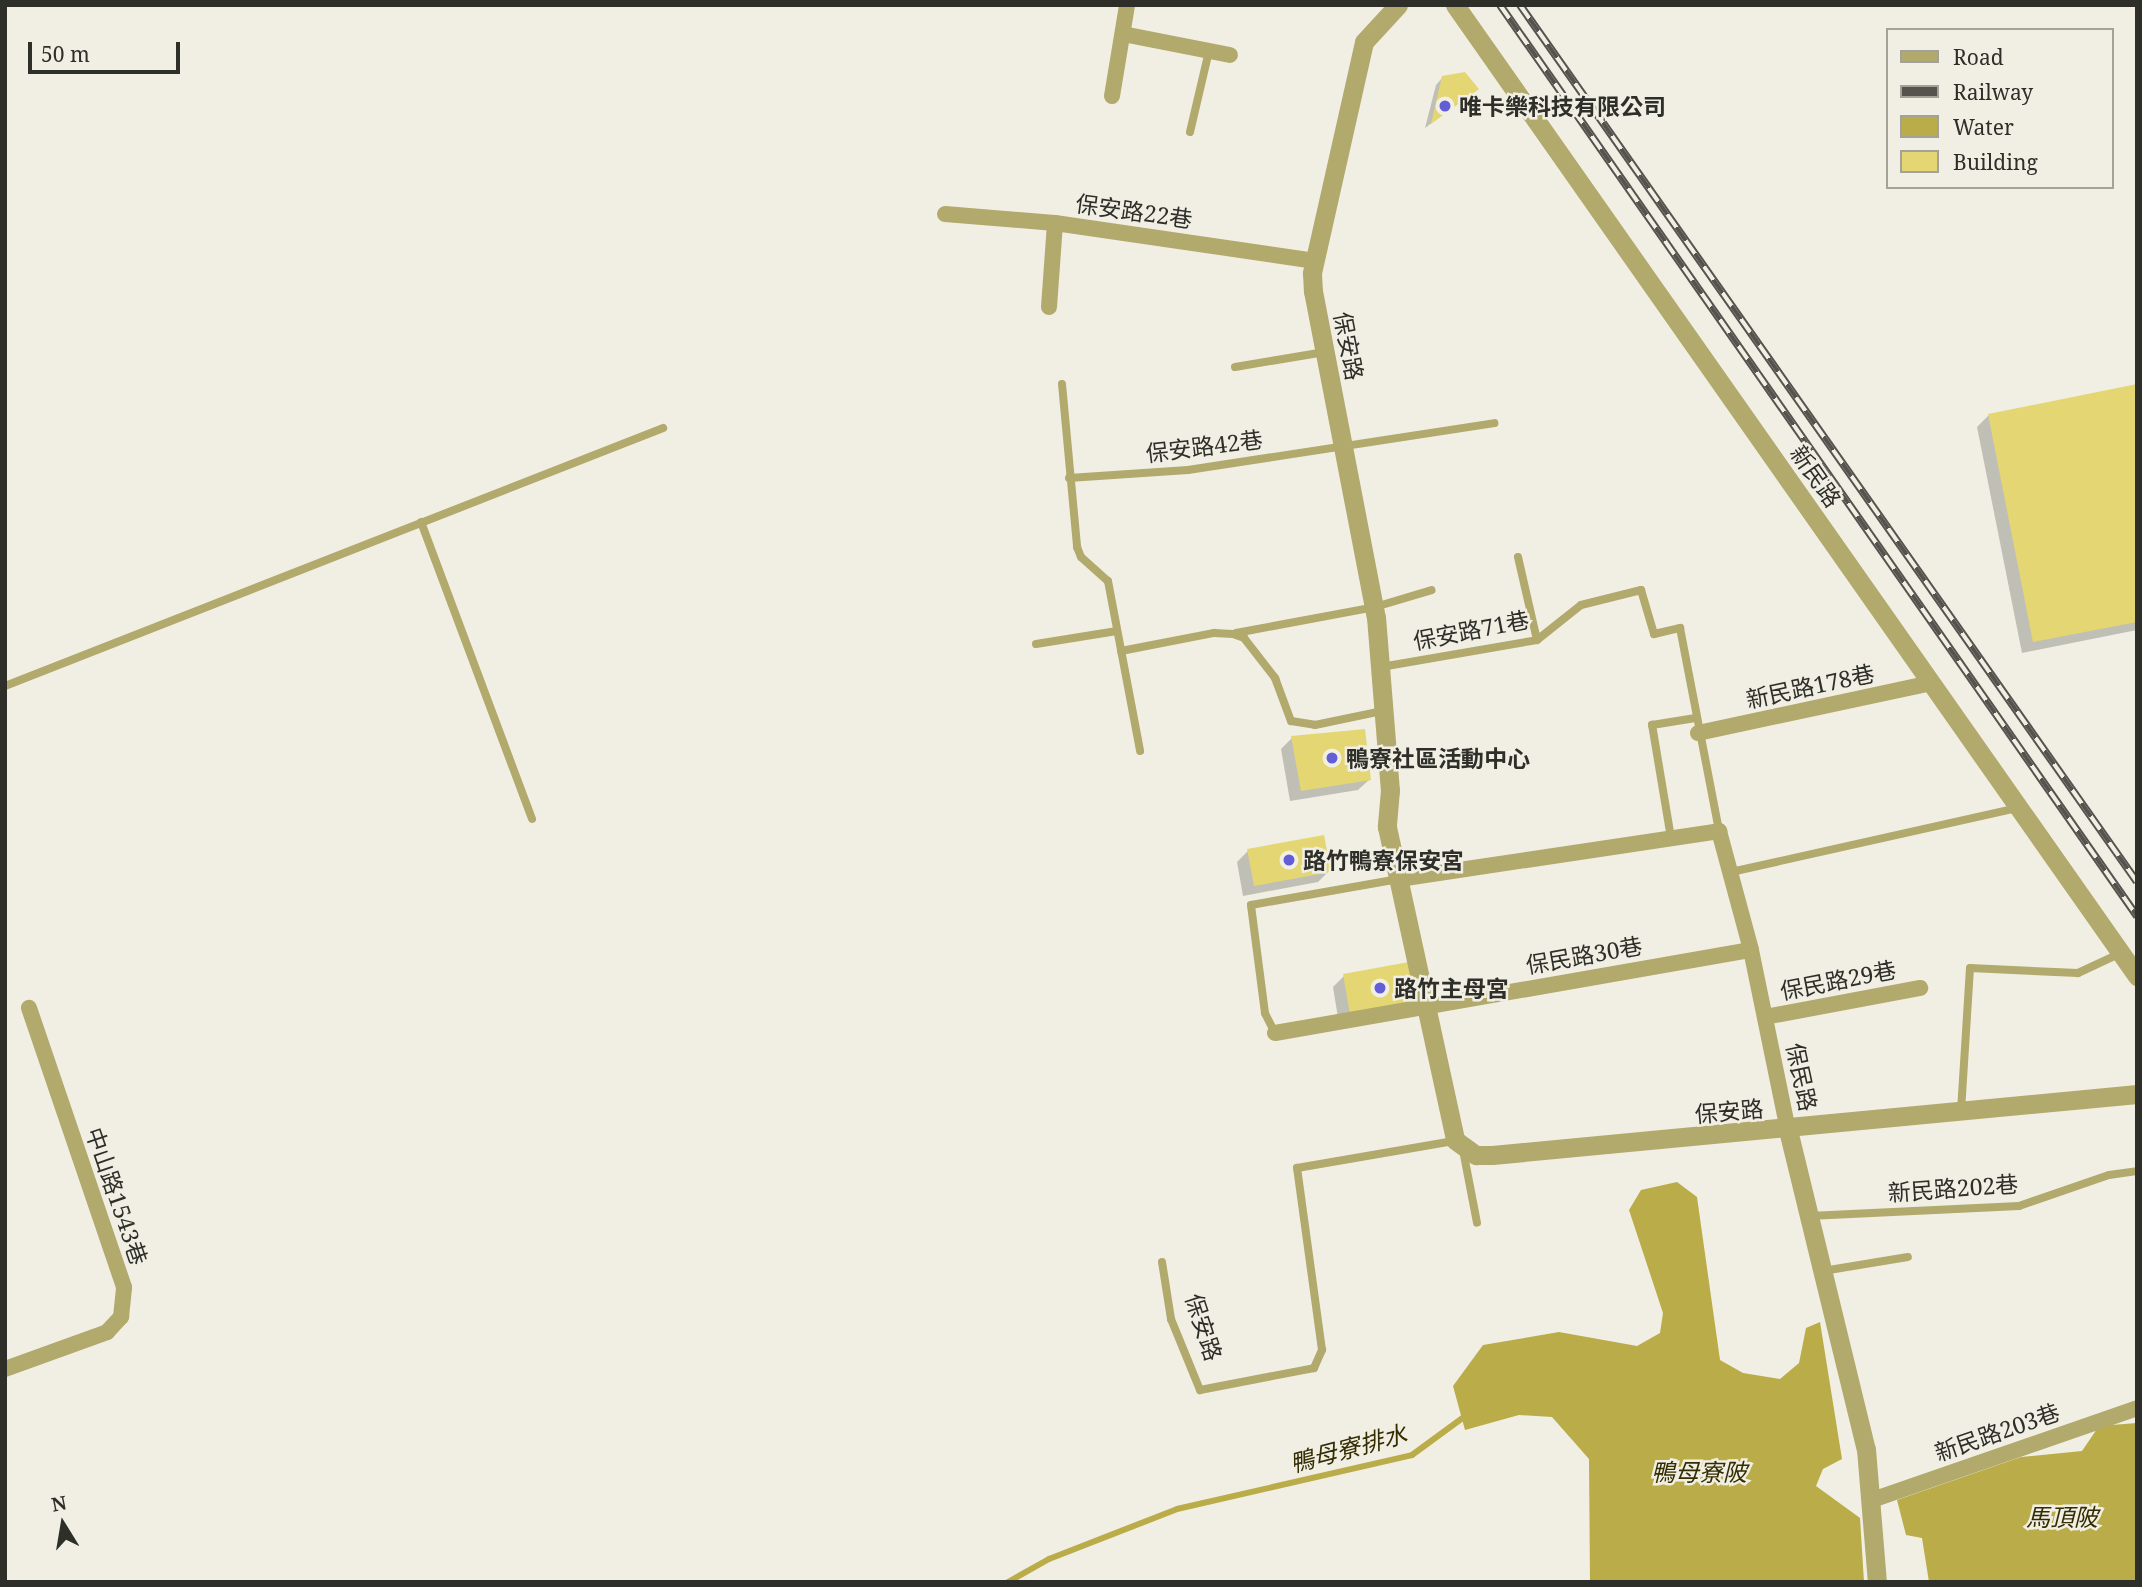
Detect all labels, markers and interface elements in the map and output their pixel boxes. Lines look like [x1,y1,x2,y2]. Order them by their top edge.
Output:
scale bar [32,28,184,72]
legend [1886,28,2114,189]
text: 50 m [41,40,90,68]
text: Road [1953,43,2004,71]
text: Railway [1953,78,2033,106]
place label: 唯卡樂科技有限公司 [1459,92,1666,120]
marker: 唯卡樂科技有限公司 [1437,98,1453,114]
text: Water [1953,113,2014,141]
text: Building [1953,148,2038,176]
street label: 保安路22巷 [1074,189,1194,233]
street label: 保安路 [1329,310,1369,382]
street label: 保安路42巷 [1144,425,1264,467]
street label: 新民路 [1785,440,1847,512]
street label: 保安路71巷 [1411,605,1531,655]
street label: 新民路178巷 [1743,659,1877,713]
place label: 鴨寮社區活動中心 [1346,744,1530,772]
marker: 鴨寮社區活動中心 [1324,750,1340,766]
place label: 路竹鴨寮保安宮 [1303,846,1464,874]
marker: 路竹鴨寮保安宮 [1281,852,1297,868]
street label: 保民路30巷 [1524,931,1644,979]
street label: 保民路29巷 [1778,955,1898,1005]
place label: 路竹主母宮 [1394,974,1509,1002]
marker: 路竹主母宮 [1372,980,1388,996]
street label: 保民路 [1781,1040,1823,1114]
street label: 保安路 [1693,1094,1765,1128]
street label: 中山路1543巷 [81,1124,153,1268]
street label: 新民路202巷 [1887,1170,2019,1206]
street label: 保安路 [1180,1290,1228,1364]
street label: 新民路203巷 [1931,1398,2063,1466]
water label: 鴨母寮排水 [1286,1419,1410,1477]
water label: 鴨母寮陂 [1651,1458,1747,1486]
north arrow [28,1489,98,1559]
text: N [49,1489,69,1518]
water label: 馬頂陂 [2026,1503,2098,1531]

